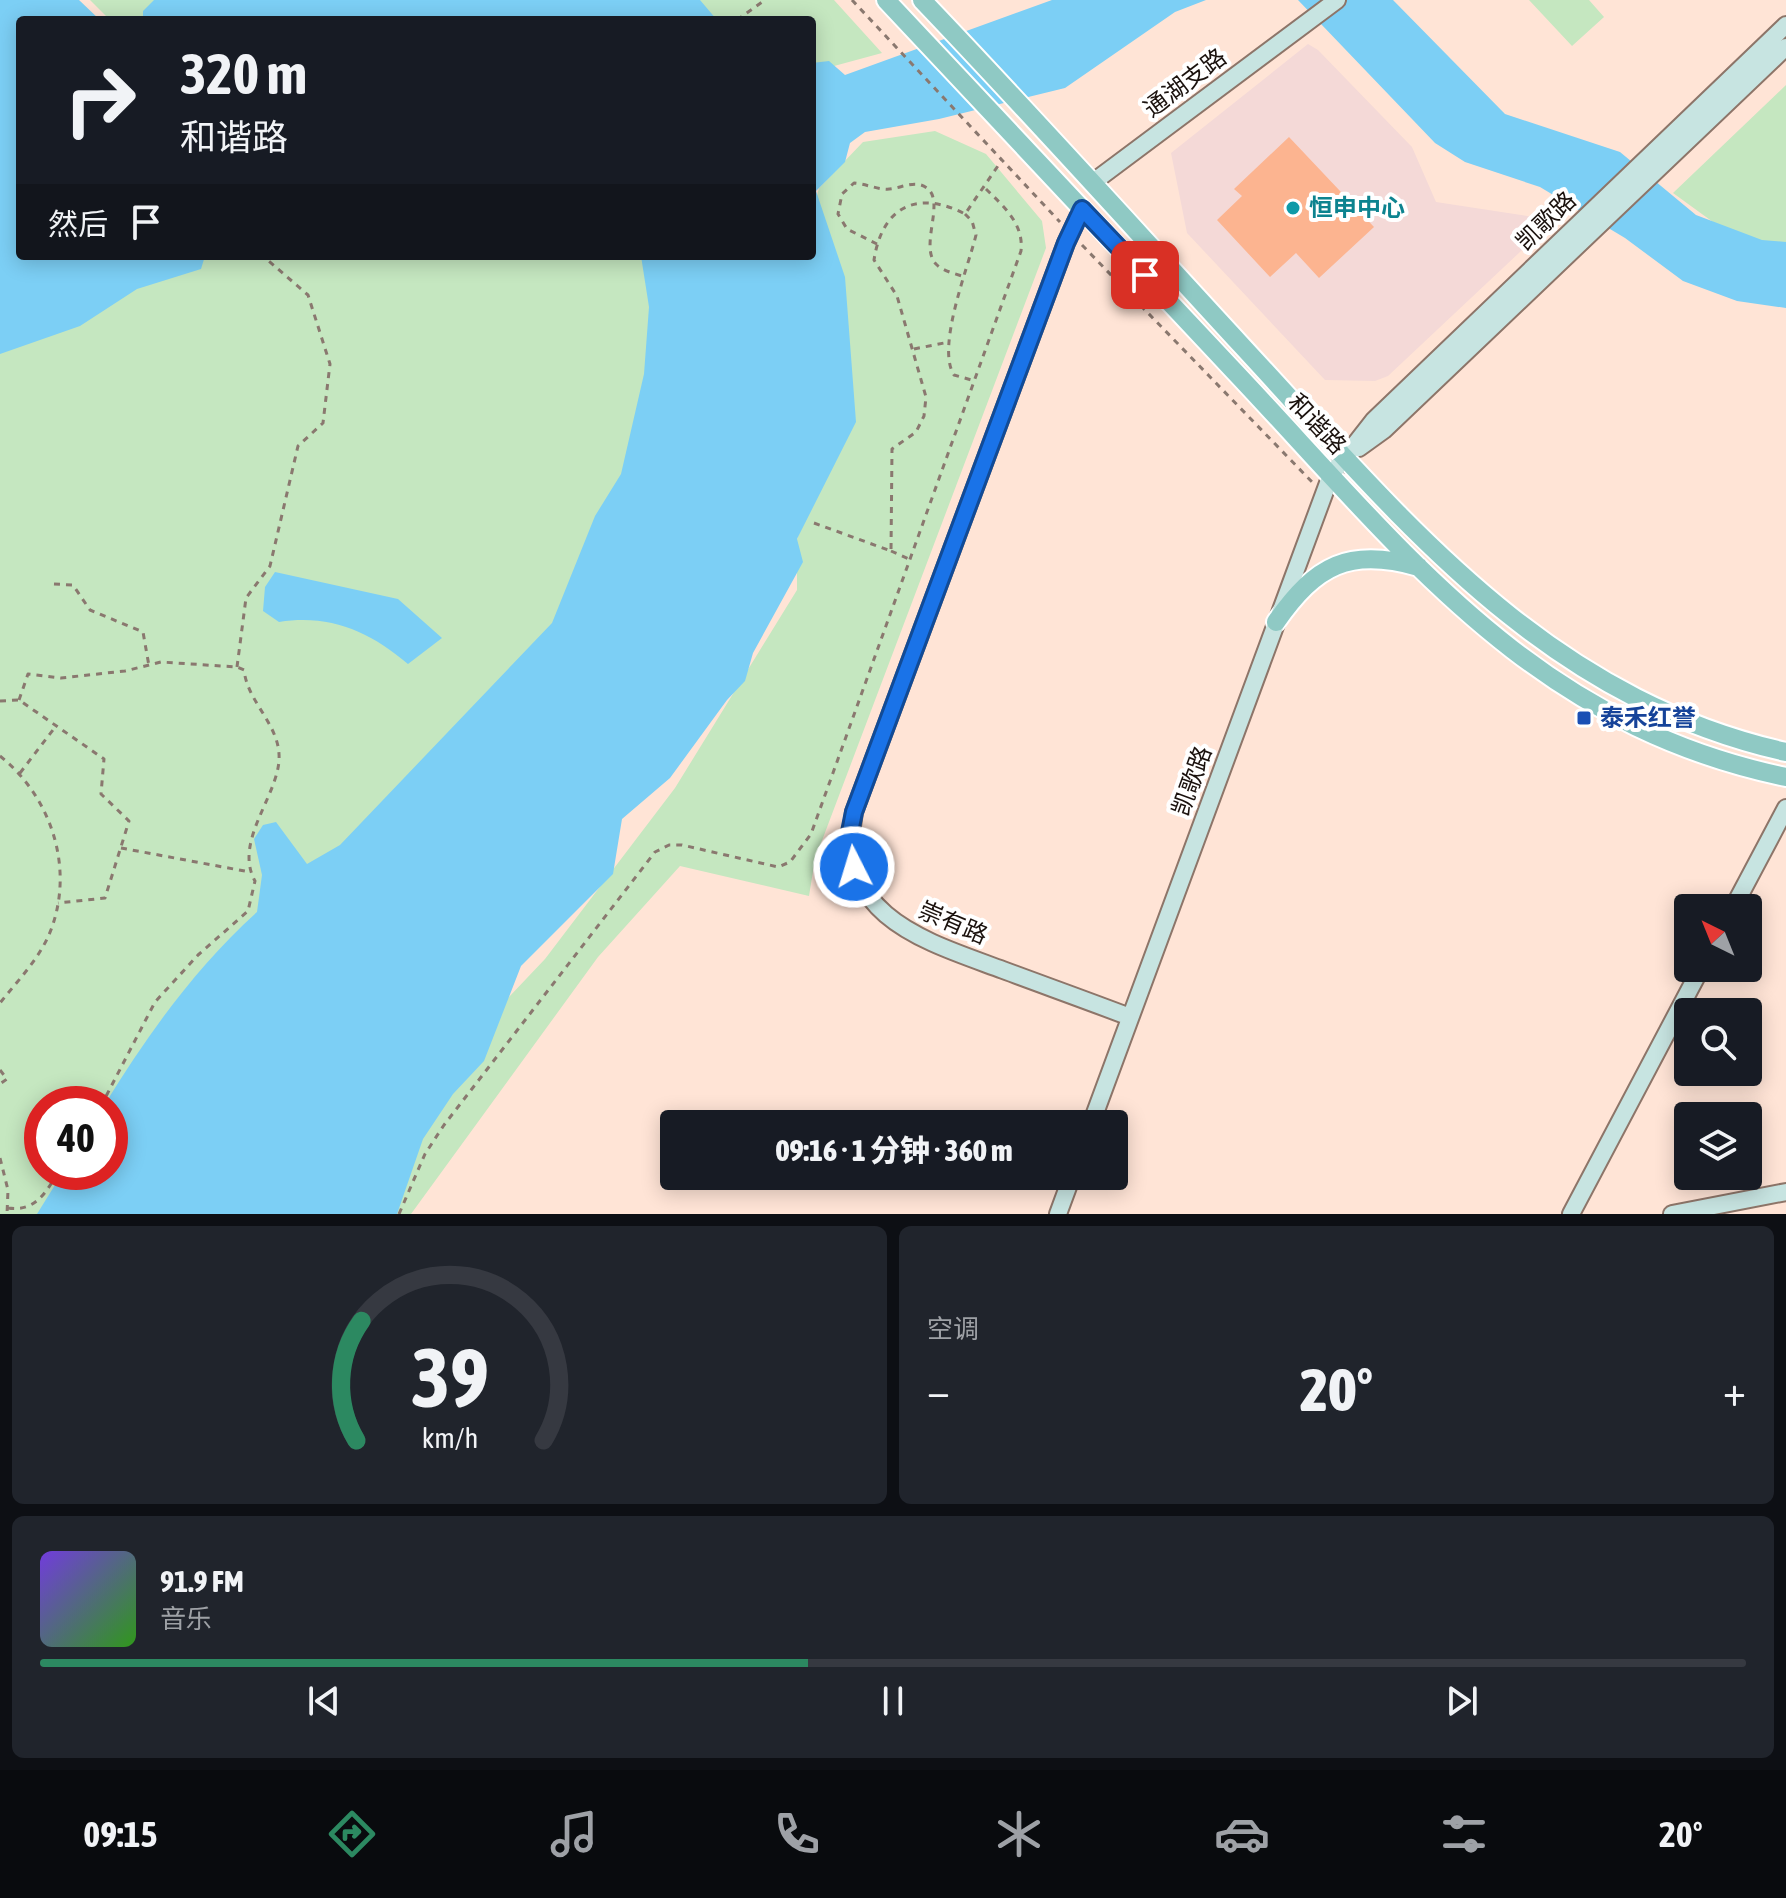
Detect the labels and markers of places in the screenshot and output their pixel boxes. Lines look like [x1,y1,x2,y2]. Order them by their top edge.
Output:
place label: 恒申中心 [1309,194,1405,221]
marker: 恒申中心 [1284,199,1302,217]
pin [1111,241,1179,309]
place label: 泰禾红誉 [1600,704,1696,731]
marker: 泰禾红誉 [1575,709,1593,727]

